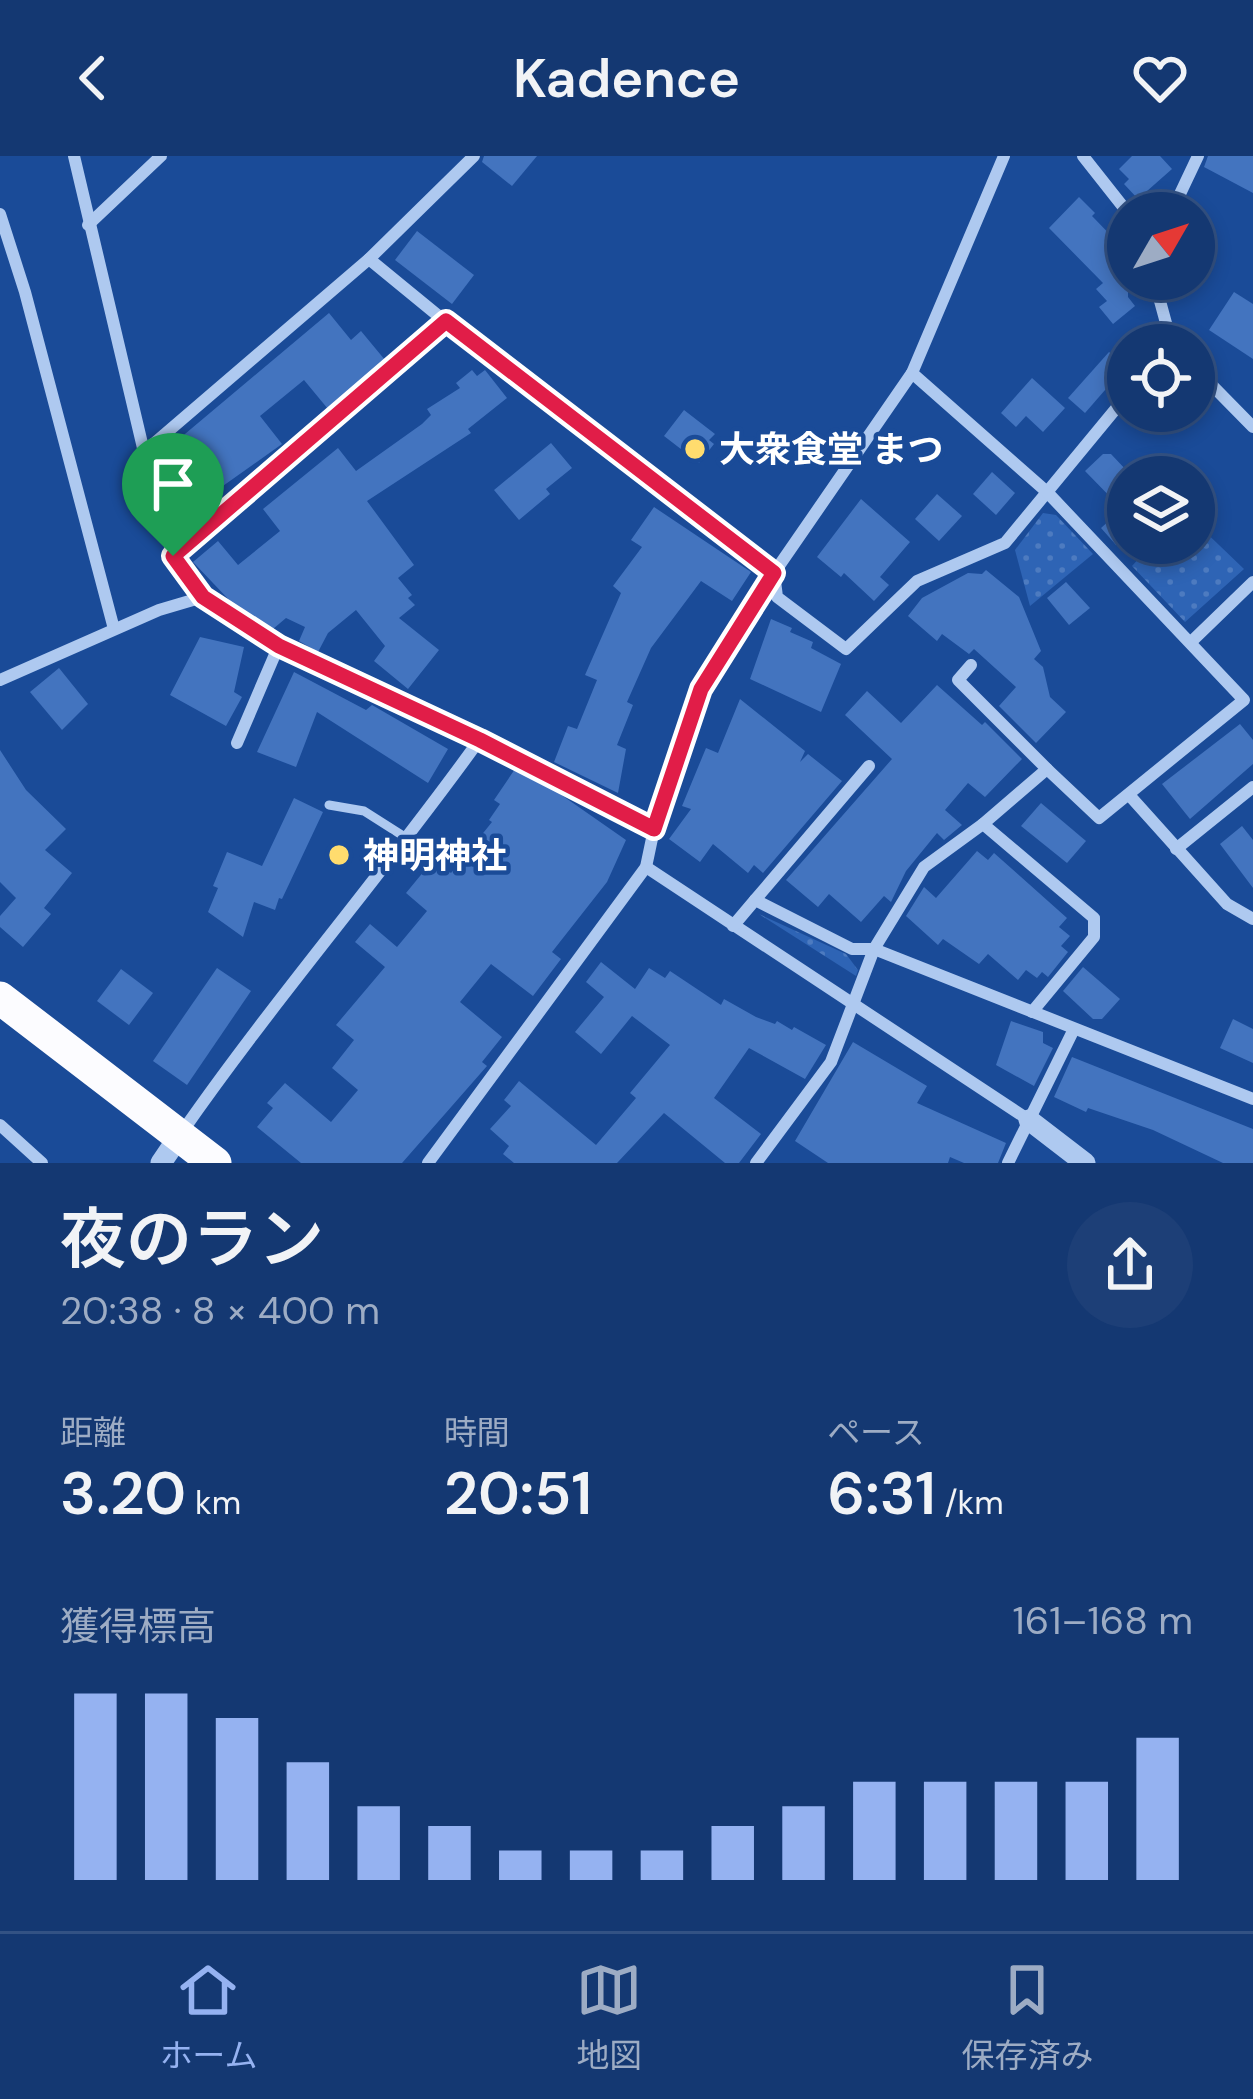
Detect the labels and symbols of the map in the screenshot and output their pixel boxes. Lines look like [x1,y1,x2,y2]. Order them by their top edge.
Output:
north arrow [1107,192,1215,300]
place label: 大衆食堂 まつ [719,426,943,473]
pin [122,433,224,556]
marker: 大衆食堂 まつ [682,436,708,462]
place label: 神明神社 [363,832,507,879]
marker: 神明神社 [326,842,352,868]

